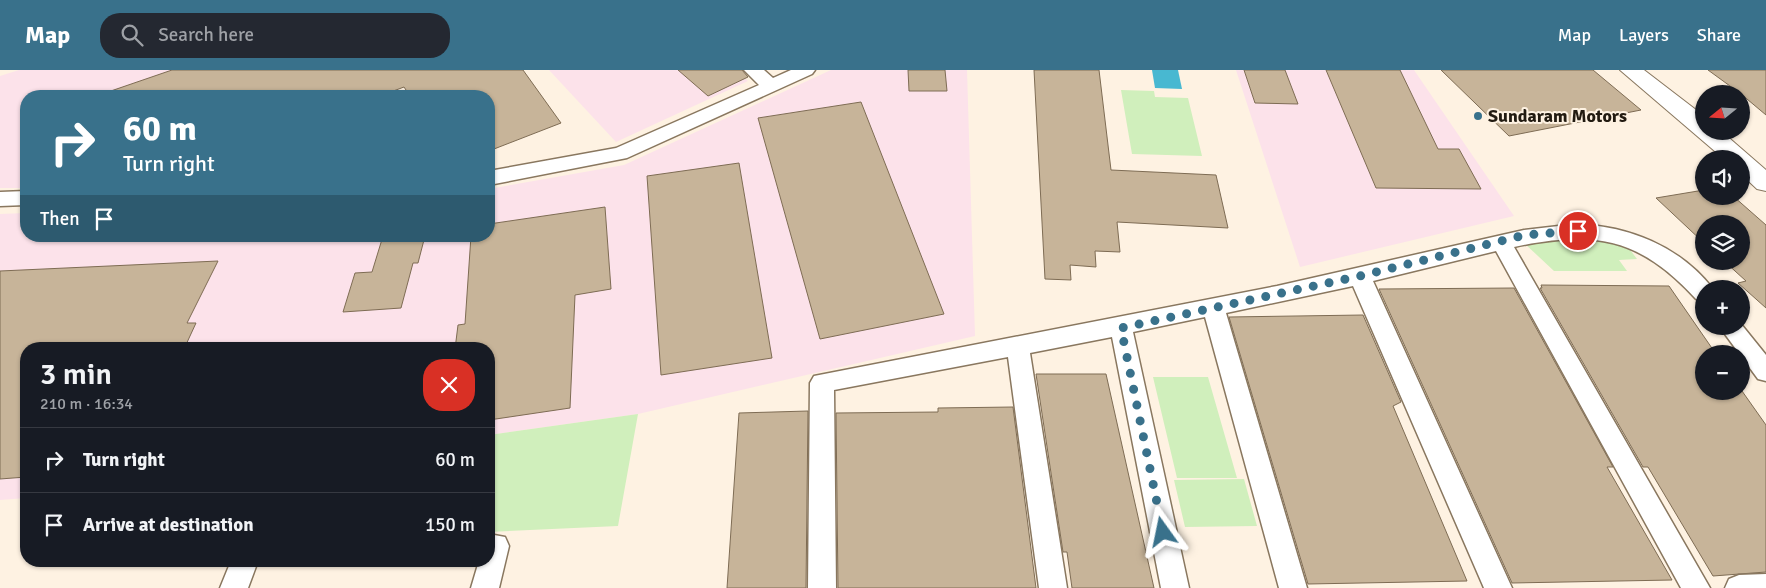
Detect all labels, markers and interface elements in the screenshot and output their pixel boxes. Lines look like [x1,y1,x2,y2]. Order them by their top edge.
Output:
search box [100,13,450,58]
text: Map [25,20,70,50]
icon: search [118,21,146,49]
text: Search here [158,23,254,47]
text: Map [1558,24,1591,46]
text: Layers [1619,24,1669,46]
text: Share [1697,24,1741,46]
north arrow [1695,85,1750,140]
map controls [1695,85,1750,400]
place label: Sundaram Motors [1488,105,1627,127]
text: 60 m [123,107,197,150]
icon: right [40,110,105,175]
marker: Sundaram Motors [1472,110,1484,122]
text: Turn right [123,150,215,177]
button: sound [1695,150,1750,205]
icon: arrive [90,205,118,233]
text: Then [40,207,80,231]
pin [1557,210,1599,252]
button: layers [1695,215,1750,270]
icon: arrive [1564,217,1592,245]
button: + [1695,280,1750,335]
button: − [1695,345,1750,400]
text: 3 min [40,356,112,393]
button: close [423,359,475,411]
text: 210 m · 16:34 [40,394,133,414]
icon: right [40,446,68,474]
text: Turn right [83,448,165,472]
text: 60 m [435,448,475,472]
position arrow [1136,505,1188,557]
icon: arrive [40,511,68,539]
text: Arrive at destination [83,513,254,537]
text: 150 m [425,513,475,537]

